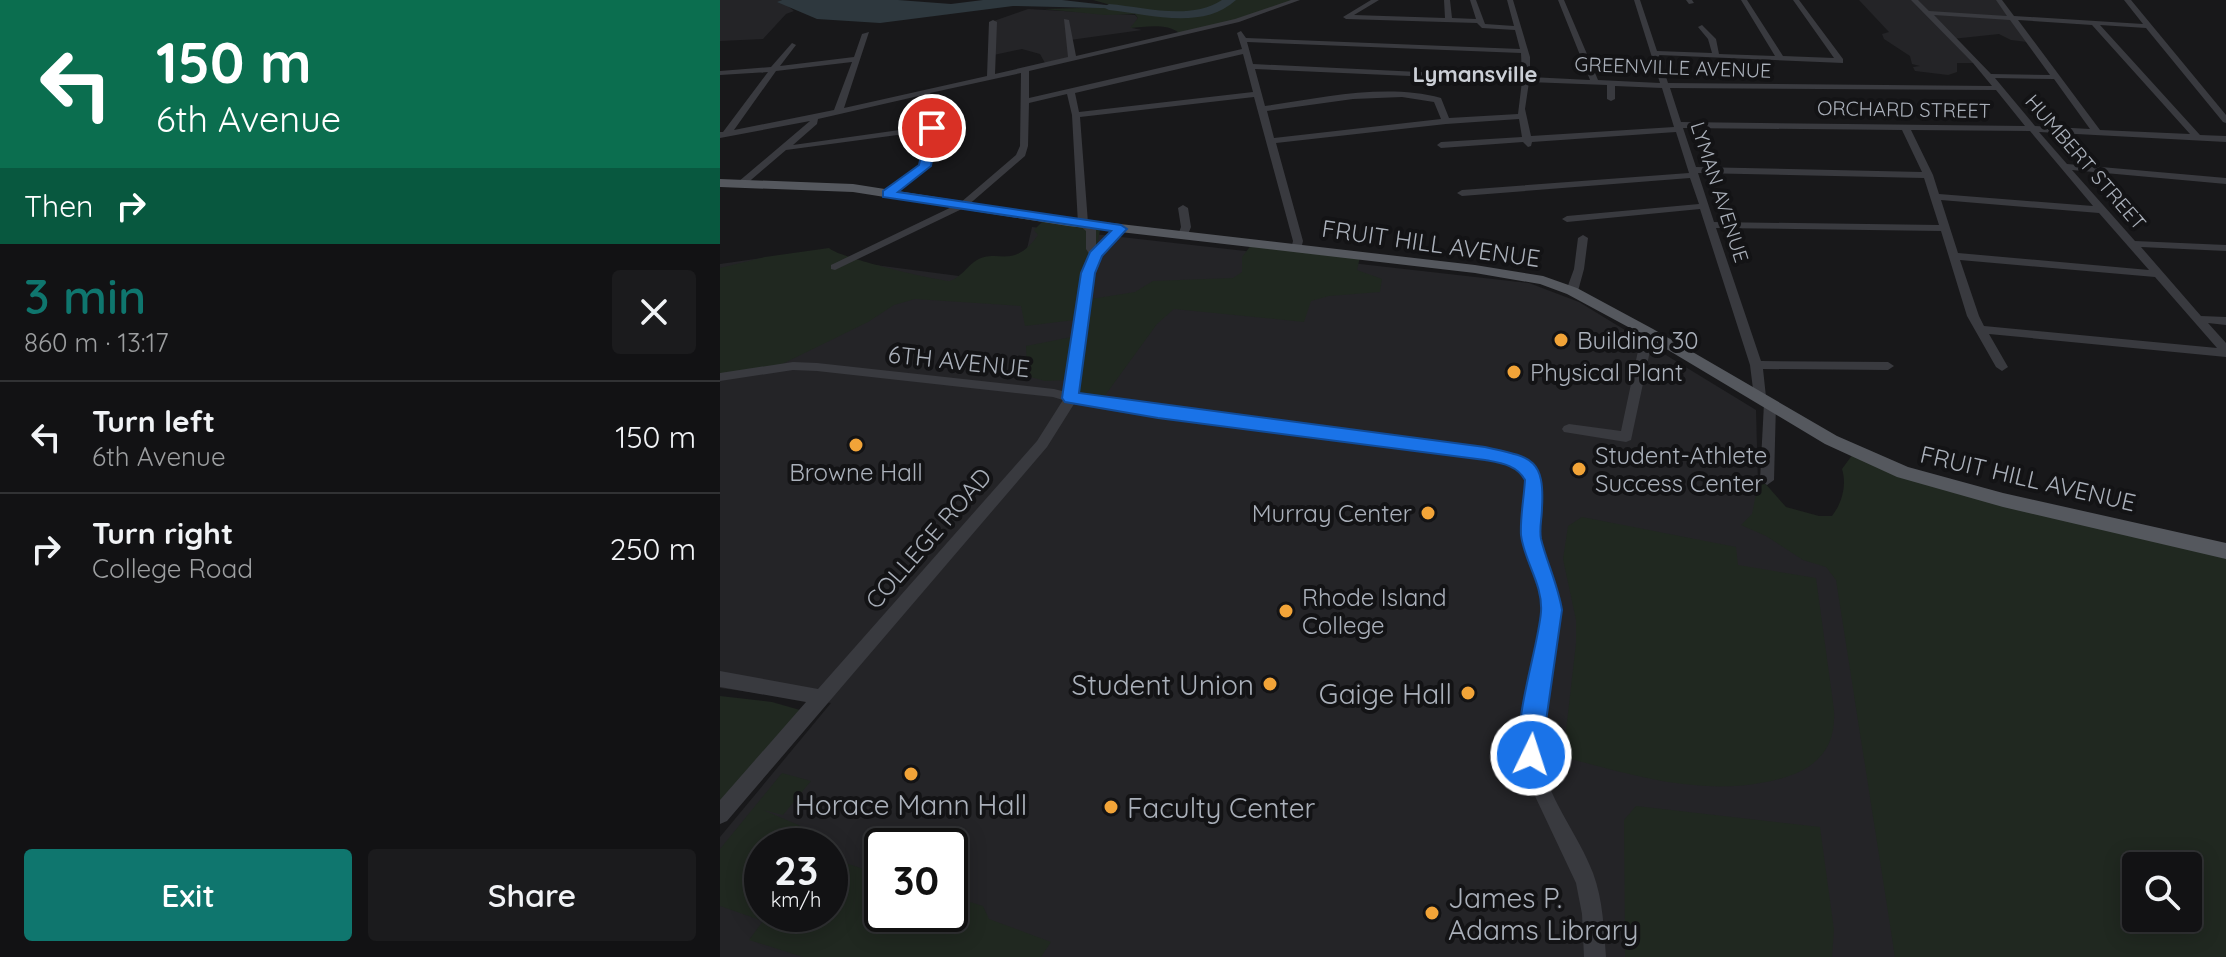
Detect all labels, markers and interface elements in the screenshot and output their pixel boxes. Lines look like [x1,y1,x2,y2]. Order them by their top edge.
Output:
text: 150 m [156,27,312,97]
icon: left [24,32,128,136]
street label: GREENVILLE AVENUE [1574,51,1772,83]
district label: Lymansville [1413,60,1537,88]
street label: HUMBERT STREET [2020,89,2152,235]
pin [898,94,966,162]
street label: ORCHARD STREET [1817,95,1991,123]
text: 6th Avenue [156,96,341,141]
icon: arrive [910,106,954,150]
street label: LYMAN AVENUE [1686,119,1754,265]
icon: right [109,184,153,228]
text: Then [24,187,93,225]
street label: FRUIT HILL AVENUE [1320,213,1542,273]
text: 3 min [24,266,146,326]
button: close [612,270,696,354]
place label: Building 30 [1577,325,1699,355]
text: 860 m · 13:17 [24,326,169,359]
marker: Building 30 [1552,331,1570,349]
street label: 6TH AVENUE [887,339,1031,383]
place label: Physical Plant [1530,357,1683,387]
marker: Physical Plant [1505,363,1523,381]
text: Turn left [92,402,215,440]
icon: left [24,415,68,459]
text: 150 m [615,418,696,456]
marker: Browne Hall [847,436,865,454]
street label: FRUIT HILL AVENUE [1917,439,2139,517]
text: 6th Avenue [92,440,226,473]
place label: Student-Athlete Success Center [1595,440,1767,498]
place label: Browne Hall [789,457,923,487]
marker: Student-Athlete Success Center [1570,460,1588,478]
street label: COLLEGE ROAD [859,461,997,615]
place label: Murray Center [1252,498,1412,528]
marker: Murray Center [1419,504,1437,522]
text: Turn right [92,514,233,552]
icon: right [24,527,68,571]
text: 250 m [610,530,696,568]
text: College Road [92,552,253,585]
place label: Rhode Island College [1302,582,1447,640]
marker: Rhode Island College [1277,602,1295,620]
place label: Student Union [1071,667,1254,702]
marker: Student Union [1261,675,1279,693]
place label: Gaige Hall [1319,676,1452,711]
marker: Gaige Hall [1459,684,1477,702]
position arrow [1489,713,1573,797]
marker: Horace Mann Hall [902,765,920,783]
place label: Horace Mann Hall [795,787,1027,822]
place label: Faculty Center [1127,790,1316,825]
marker: Faculty Center [1102,798,1120,816]
speed limit sign: 30 [864,828,968,932]
text: 23 [774,845,818,895]
button: Exit [24,849,352,941]
button: Share [368,849,696,941]
map controls [2122,852,2202,932]
button: search [2122,852,2202,932]
place label: James P. Adams Library [1448,880,1638,947]
text: km/h [771,887,821,912]
marker: James P. Adams Library [1423,904,1441,922]

